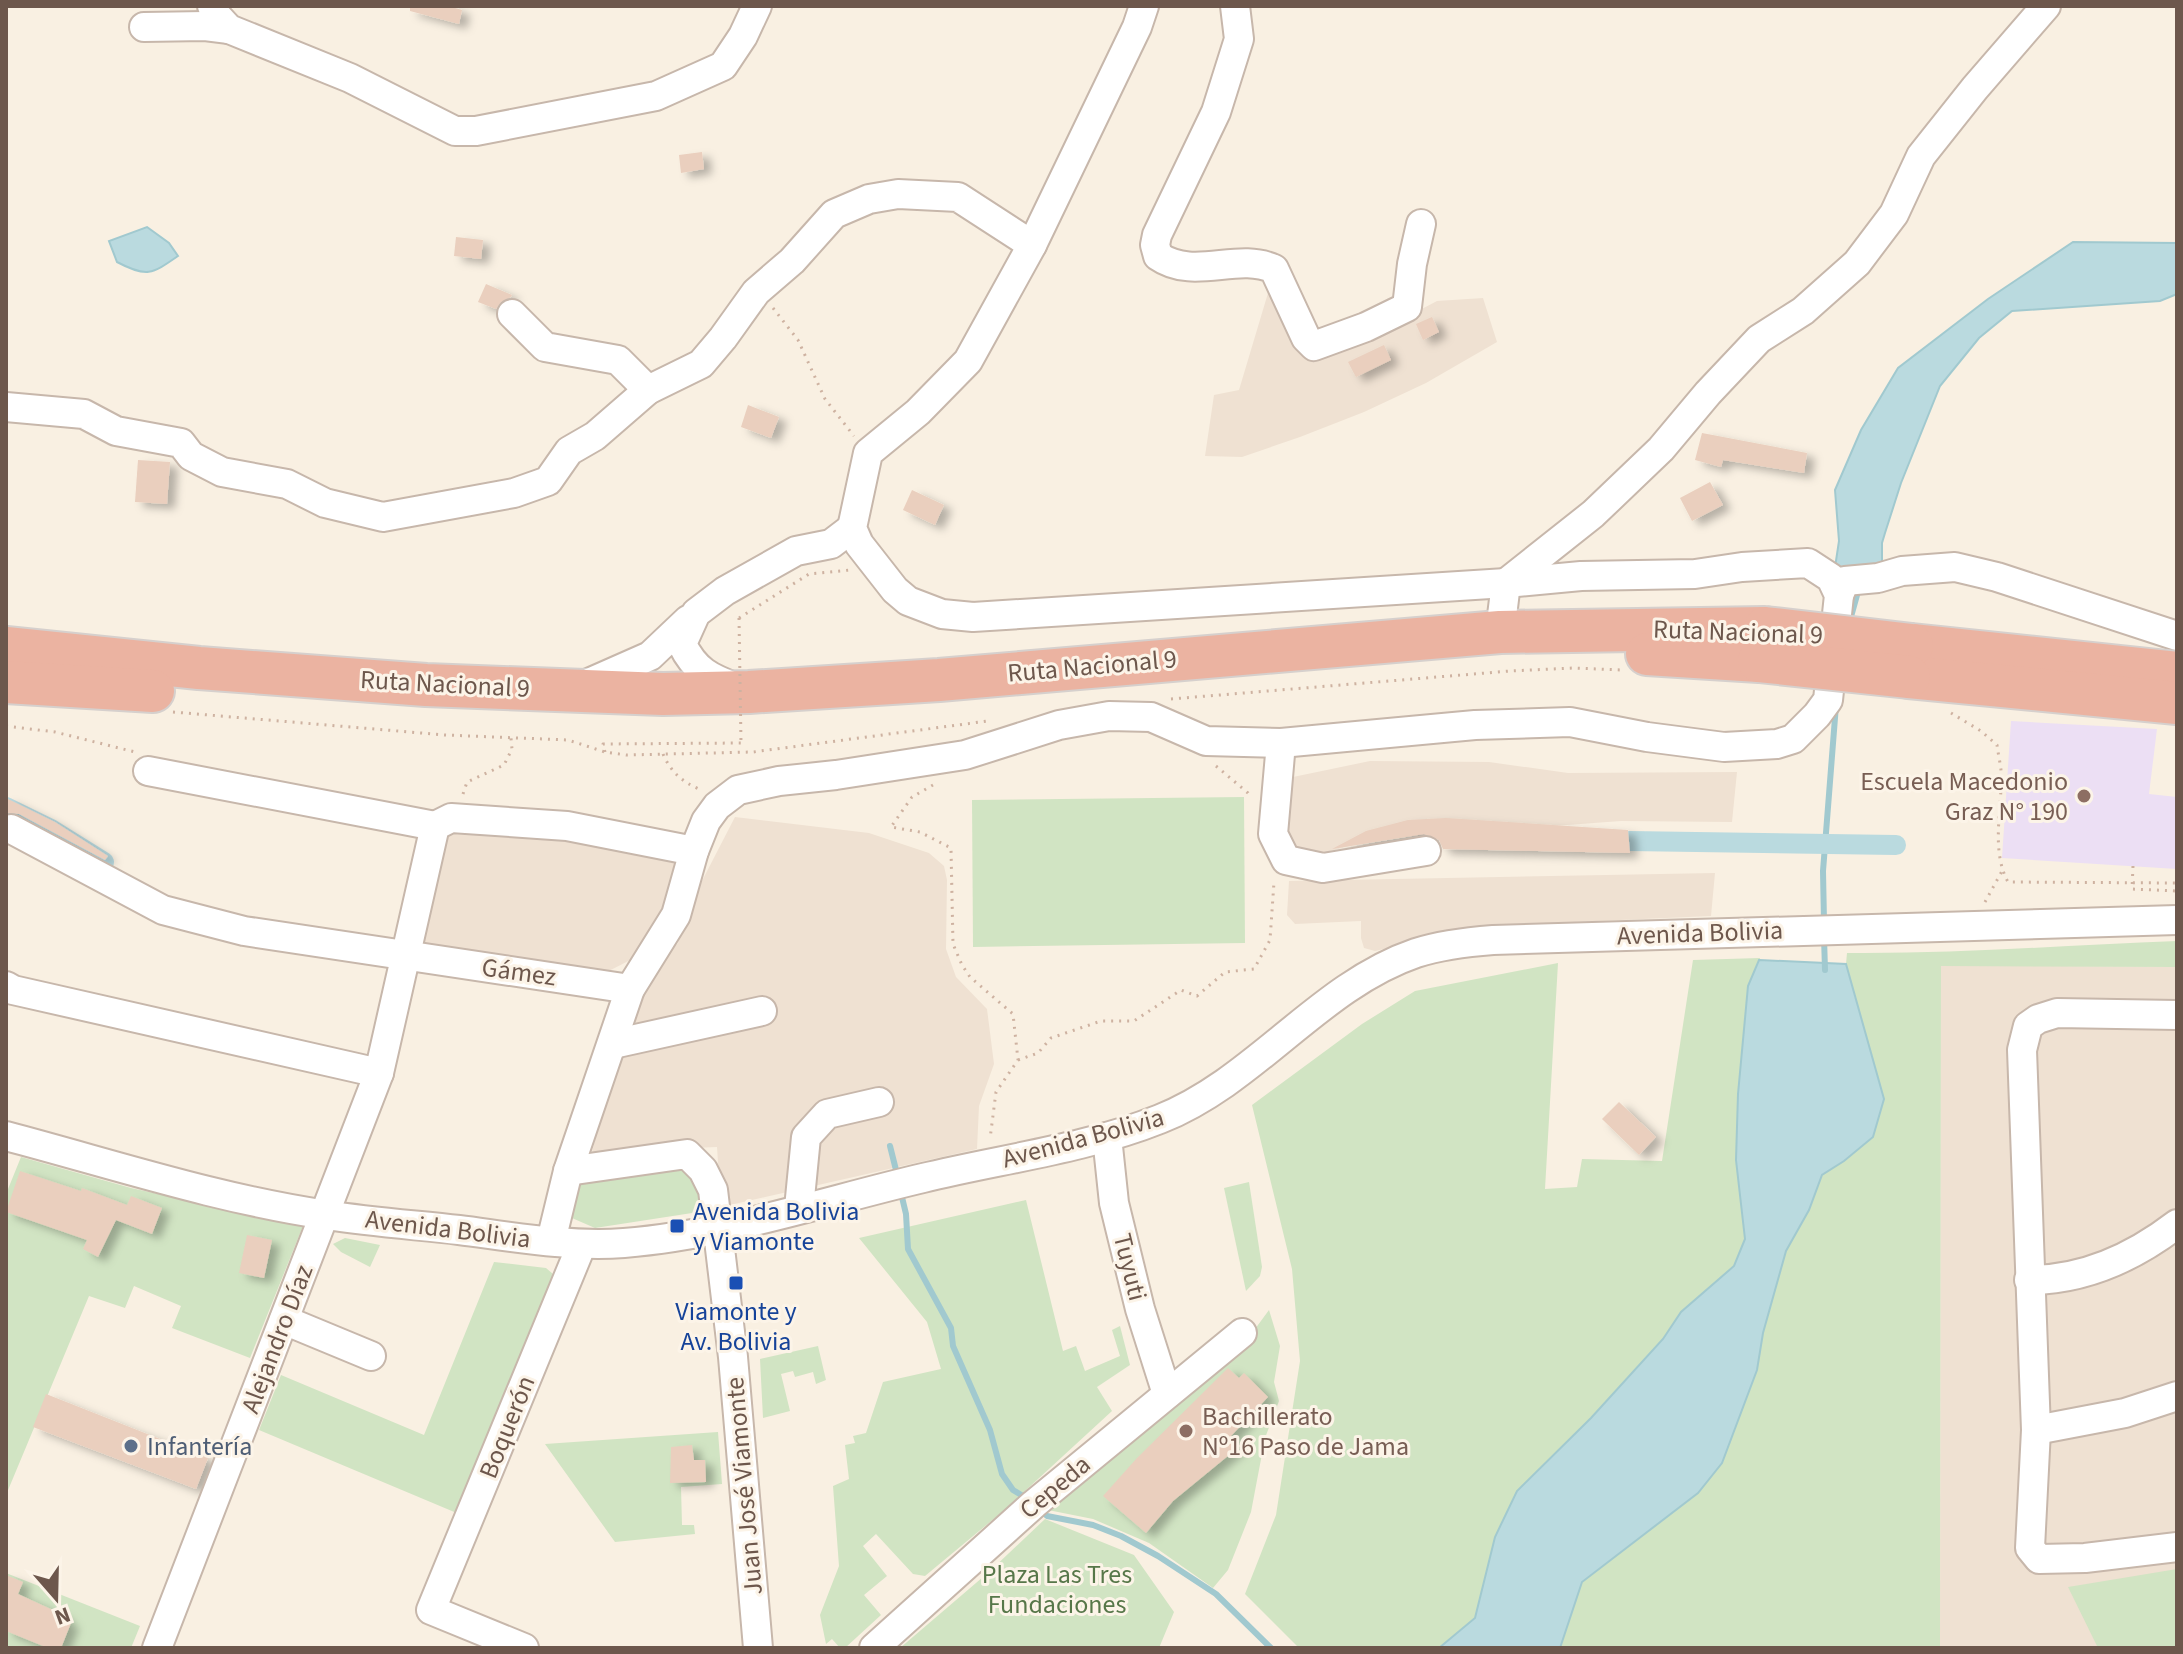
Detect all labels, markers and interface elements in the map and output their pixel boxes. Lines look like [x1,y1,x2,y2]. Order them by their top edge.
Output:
street label: Ruta Nacional 9 [1652,611,1824,653]
street label: Ruta Nacional 9 [1006,640,1178,692]
street label: Ruta Nacional 9 [359,661,531,707]
place label: Escuela Macedonio Graz N° 190 [1860,763,2068,830]
marker: Escuela Macedonio Graz N° 190 [2075,787,2093,805]
street label: Avenida Bolivia [1616,912,1784,954]
street label: Gámez [479,948,559,996]
street label: Avenida Bolivia [998,1099,1168,1177]
place label: Avenida Bolivia y Viamonte [693,1193,859,1260]
street label: Avenida Bolivia [363,1201,533,1257]
marker: Avenida Bolivia y Viamonte [668,1217,686,1235]
street label: Tuyuti [1104,1229,1156,1305]
street label: Alejandro Díaz [232,1259,322,1419]
marker: Viamonte y Av. Bolivia [727,1274,745,1292]
place label: Viamonte y Av. Bolivia [675,1293,797,1360]
street label: Boquerón [470,1370,544,1484]
street label: Juan José Viamonte [716,1375,772,1597]
place label: Bachillerato Nº16 Paso de Jama [1202,1398,1409,1465]
marker: Bachillerato Nº16 Paso de Jama [1177,1422,1195,1440]
place label: Infantería [147,1428,252,1465]
marker: Infantería [122,1437,140,1455]
street label: Cepeda [1011,1446,1099,1528]
park label: Plaza Las Tres Fundaciones [982,1556,1132,1623]
north arrow [16,1558,96,1638]
text: N [50,1598,75,1633]

